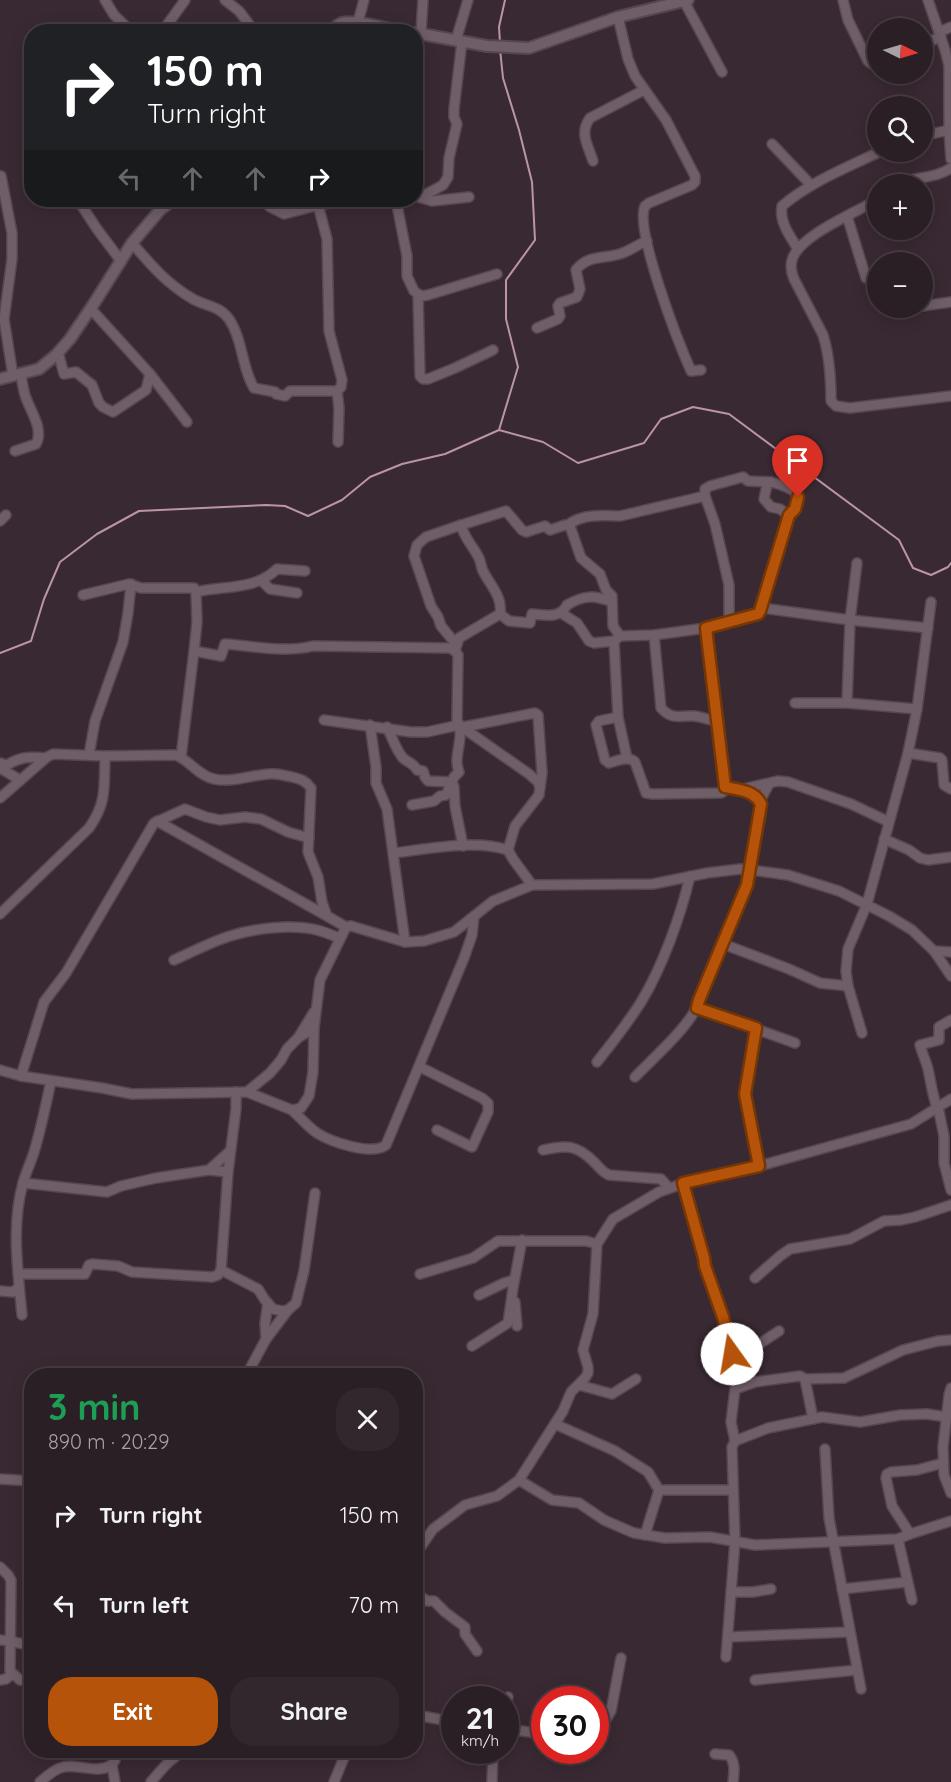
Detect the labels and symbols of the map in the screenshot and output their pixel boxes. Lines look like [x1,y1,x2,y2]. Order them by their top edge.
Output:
north arrow [867,18,933,84]
pin [772,435,823,497]
position arrow [700,1322,764,1386]
speed limit sign: 30 [531,1686,609,1764]

